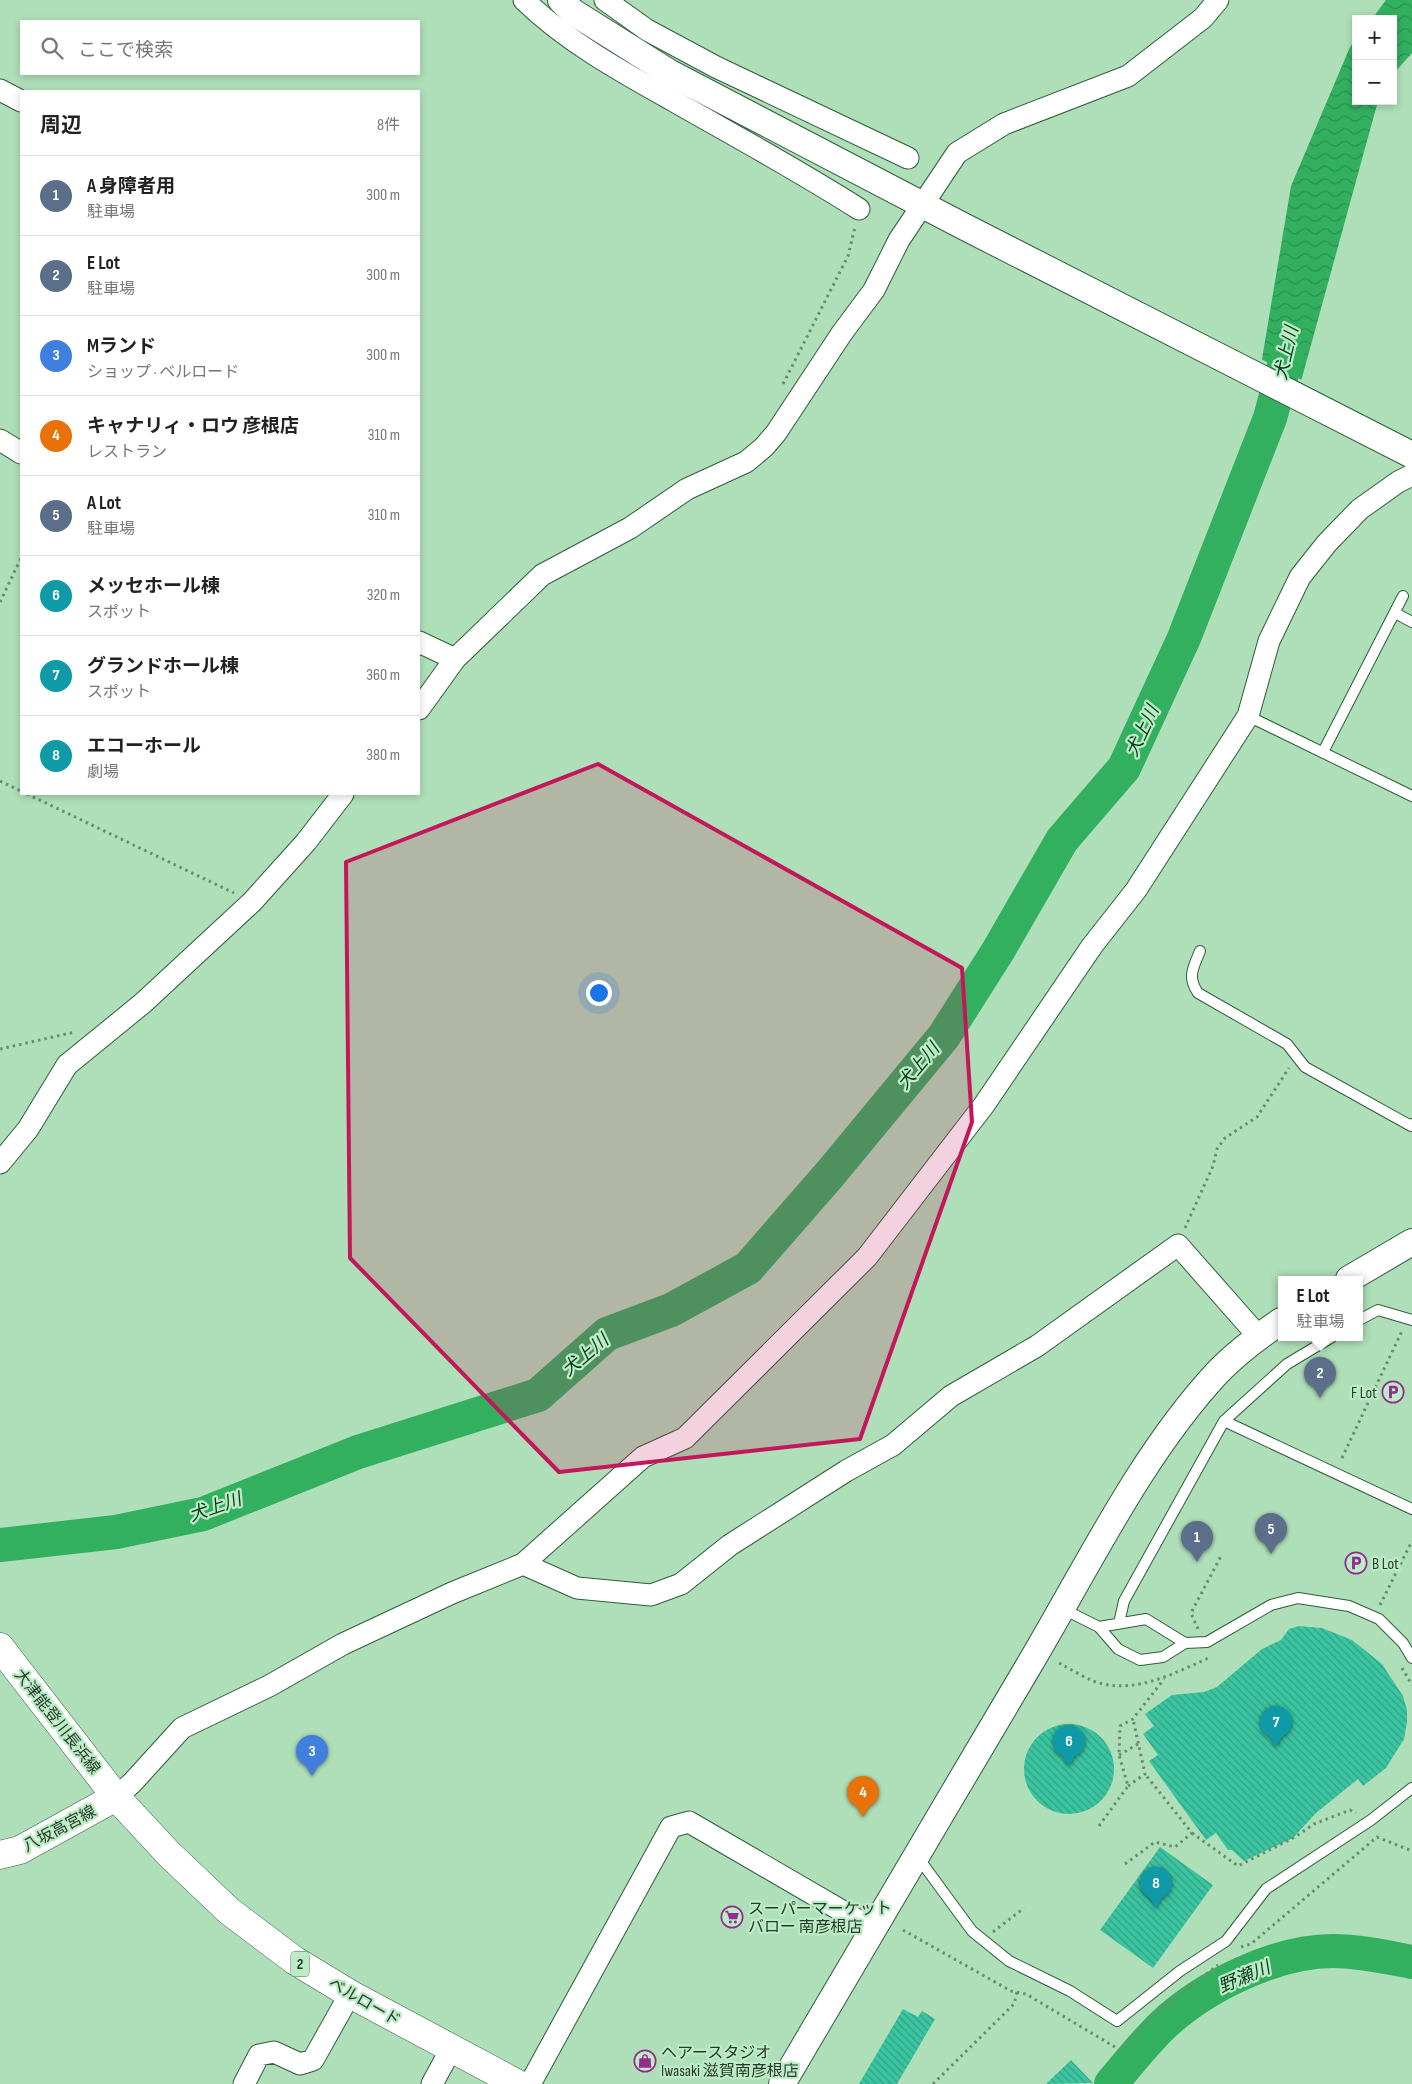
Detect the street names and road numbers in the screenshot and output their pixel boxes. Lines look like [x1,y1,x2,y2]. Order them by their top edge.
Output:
street label: 大津能登川長浜線 [10,1666,104,1778]
street label: 八坂高宮線 [20,1802,99,1856]
road number: 2 [291,1952,309,1976]
street label: ベルロード [325,1974,404,2031]

